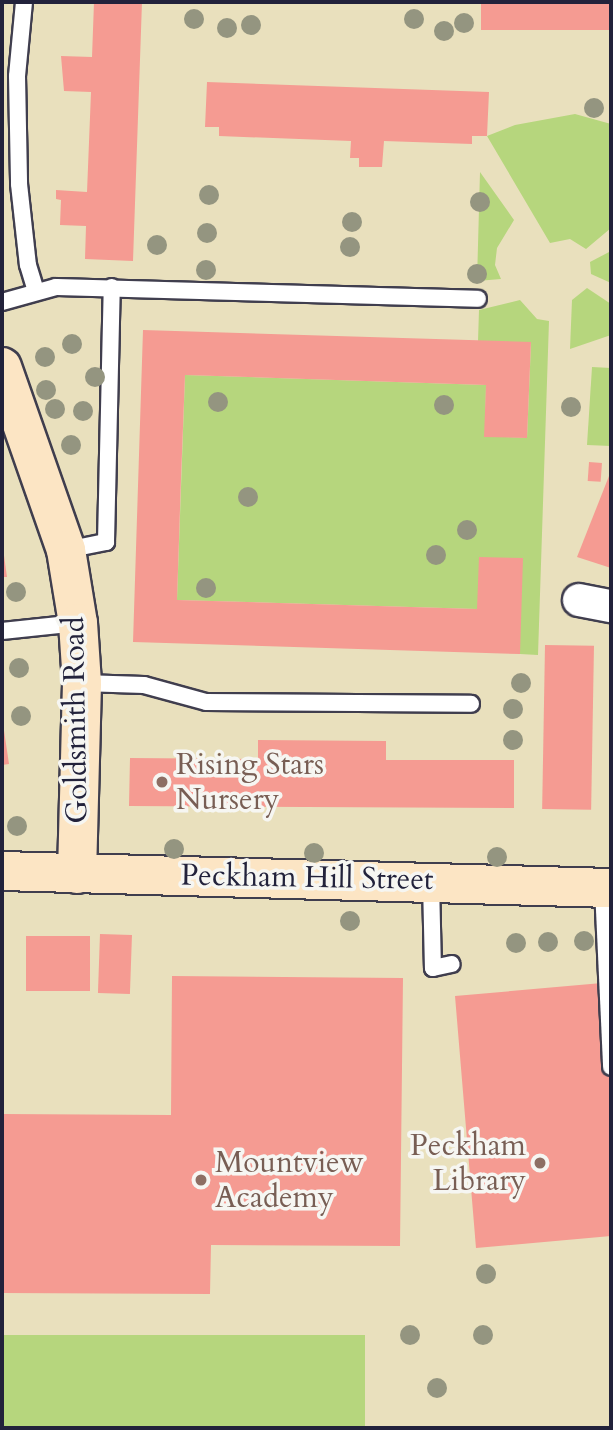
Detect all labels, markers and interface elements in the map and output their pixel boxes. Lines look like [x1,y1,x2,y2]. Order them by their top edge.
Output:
street label: Goldsmith Road [56,616,96,824]
place label: Rising Stars Nursery [176,747,324,818]
marker: Rising Stars Nursery [154,774,170,790]
street label: Peckham Hill Street [180,858,434,898]
place label: Peckham Library [410,1128,526,1198]
place label: Mountview Academy [215,1145,364,1216]
marker: Peckham Library [532,1155,548,1171]
marker: Mountview Academy [193,1172,209,1188]

